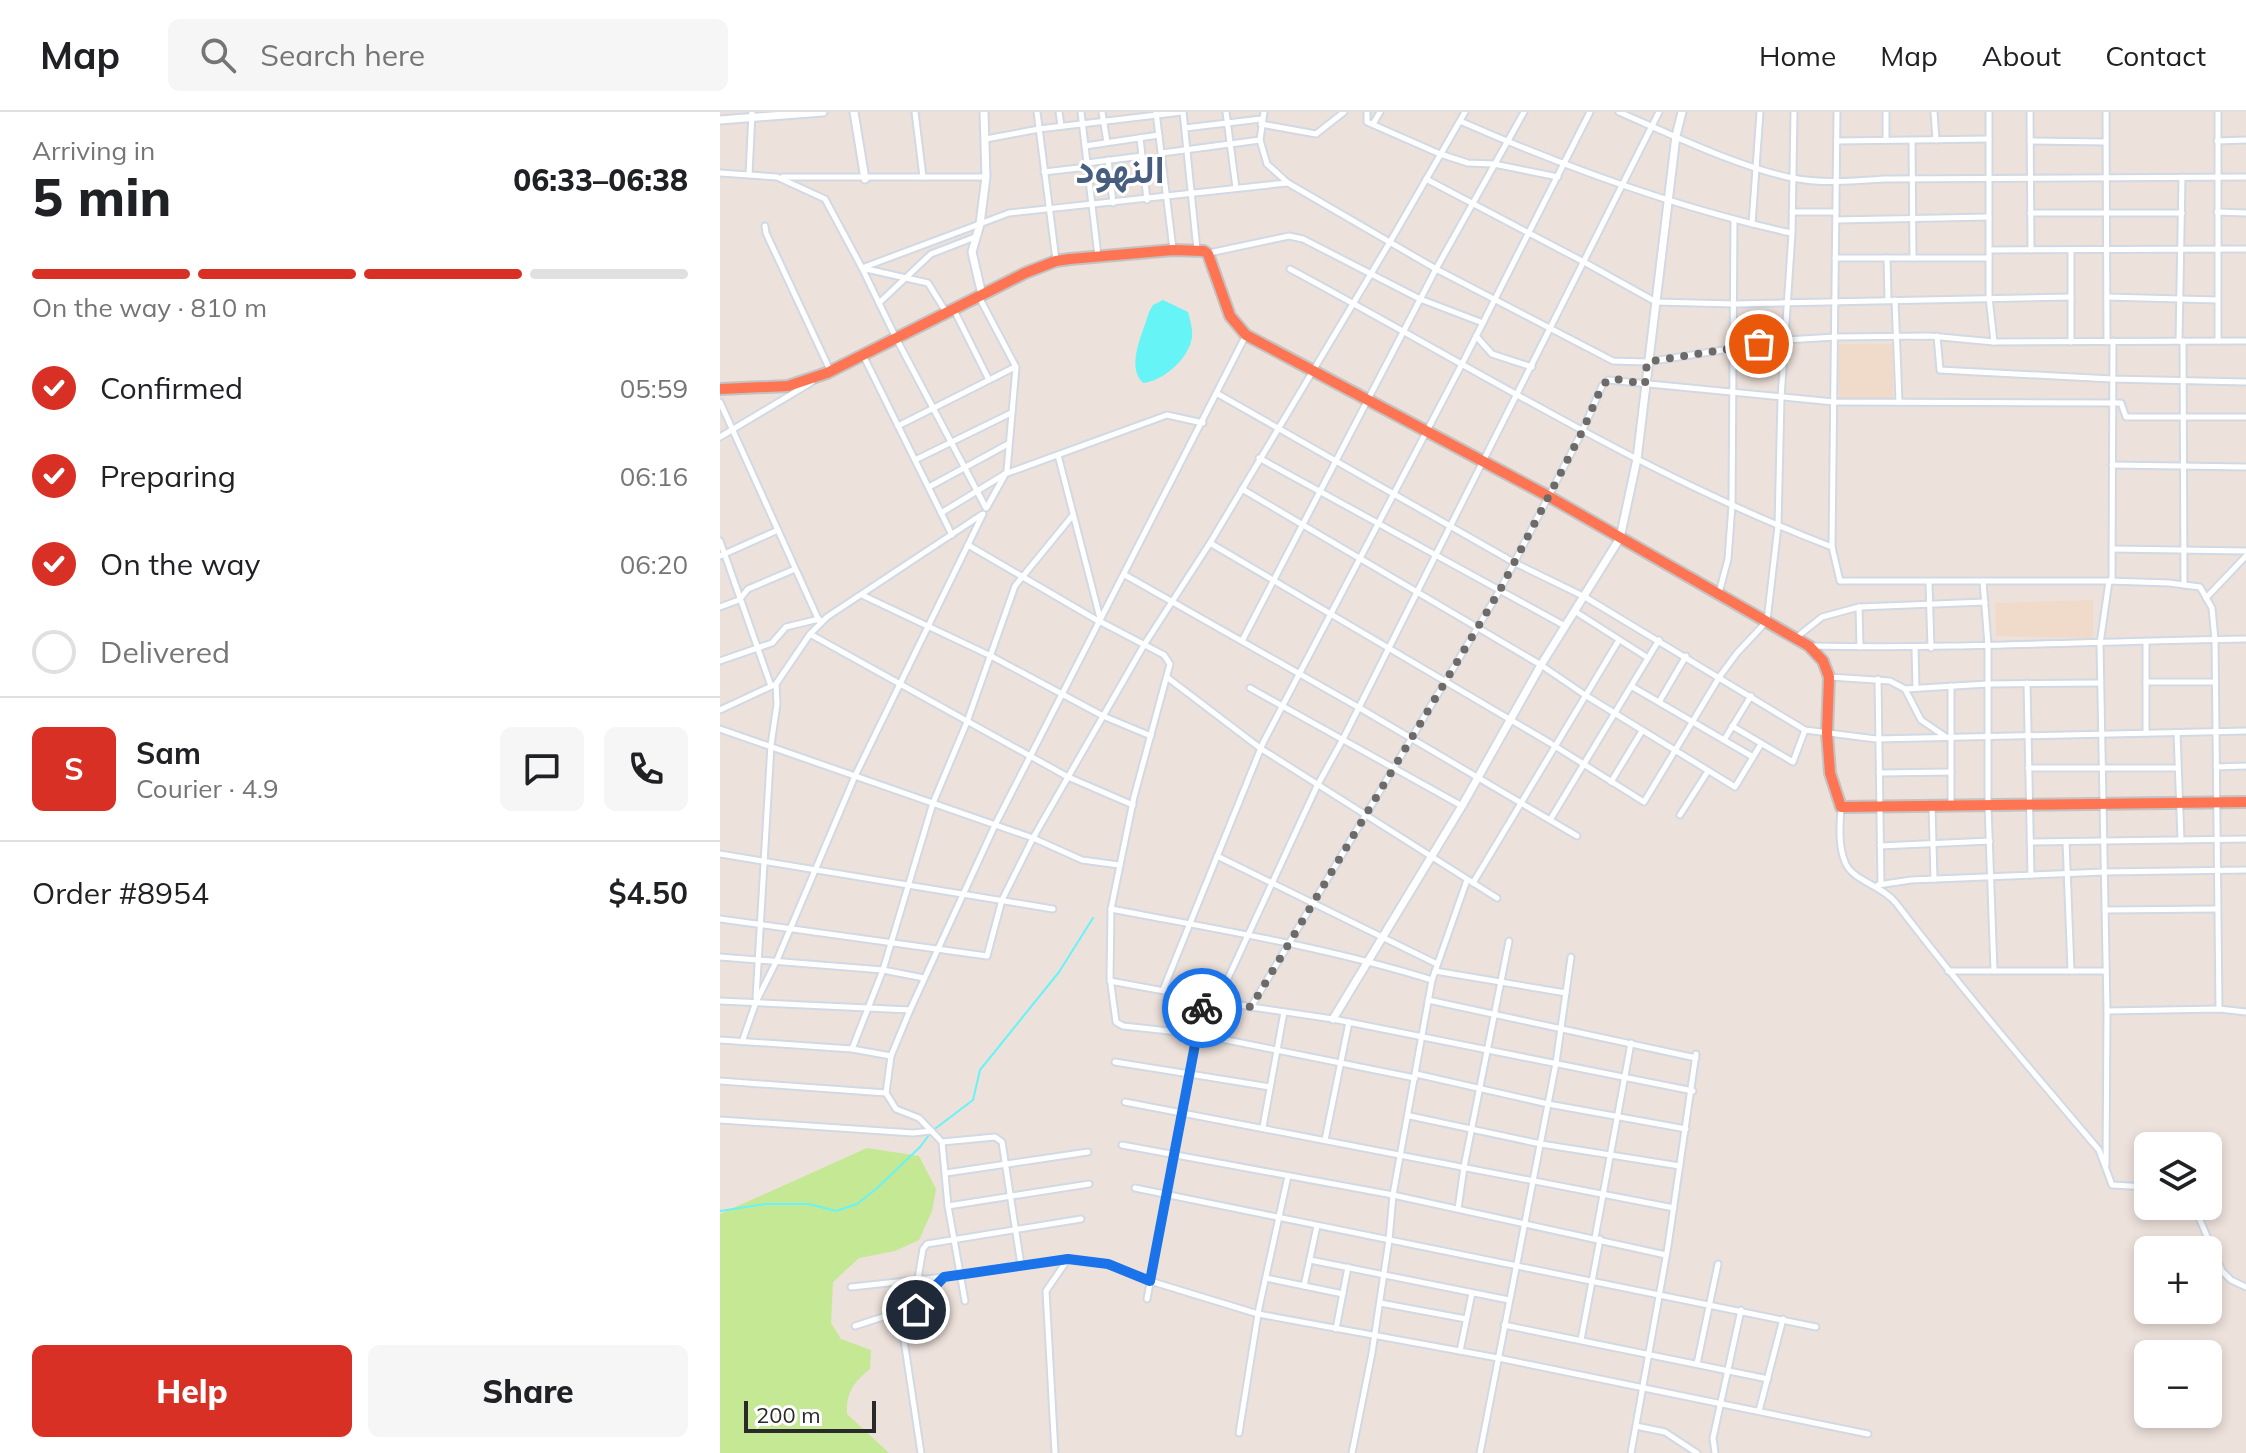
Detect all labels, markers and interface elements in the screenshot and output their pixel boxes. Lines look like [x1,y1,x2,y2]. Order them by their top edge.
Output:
search box [168,19,728,91]
text: Map [40,31,120,79]
icon: search [196,33,240,77]
text: Search here [260,36,425,74]
text: Home [1759,38,1836,73]
text: Map [1880,38,1938,73]
text: About [1982,38,2061,73]
text: Contact [2105,38,2206,73]
text: Arriving in [32,134,155,167]
district label: النهود [1075,145,1165,194]
text: 06:33–06:38 [513,161,688,199]
text: 5 min [32,164,171,229]
text: On the way · 810 m [32,291,267,324]
pin [1725,310,1793,378]
icon: bag [1737,322,1781,366]
icon: check [32,366,76,410]
text: Confirmed [100,369,243,407]
text: 05:59 [620,372,688,405]
icon: check [32,454,76,498]
text: Preparing [100,457,236,495]
text: 06:16 [620,460,688,493]
icon: check [32,542,76,586]
text: On the way [100,545,260,583]
text: 06:20 [620,548,688,581]
text: Delivered [100,633,230,671]
button: chat [500,727,584,811]
button: phone [604,727,688,811]
text: Sam [136,734,201,772]
text: S [64,750,84,788]
text: Courier · 4.9 [136,772,279,805]
text: Order #8954 [32,874,209,912]
text: $4.50 [609,874,688,912]
courier [1162,968,1242,1048]
icon: bike [1180,986,1224,1030]
map controls [2134,1132,2222,1428]
button: layers [2134,1132,2222,1220]
button: + [2134,1236,2222,1324]
pin [882,1276,950,1344]
icon: home [894,1288,938,1332]
button: − [2134,1340,2222,1428]
button: Help [32,1345,352,1437]
button: Share [368,1345,688,1437]
scale bar [744,1397,876,1433]
text: 200 m [756,1401,821,1429]

